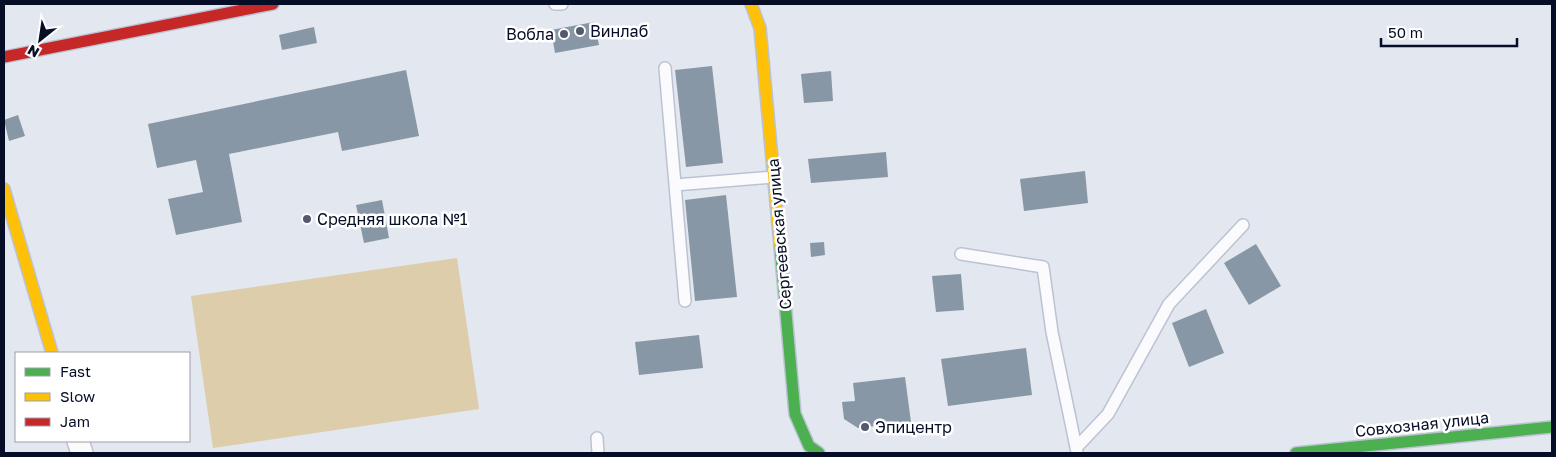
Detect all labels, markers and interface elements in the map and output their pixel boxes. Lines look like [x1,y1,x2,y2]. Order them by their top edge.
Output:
north arrow [15,15,65,65]
scale bar [1381,15,1517,47]
place label: Винлаб [590,21,648,41]
text: 50 m [1388,23,1423,41]
place label: Вобла [506,24,554,44]
marker: Винлаб [574,25,586,37]
marker: Вобла [558,28,570,40]
text: N [24,42,42,62]
street label: Сергеевская улица [762,158,796,310]
place label: Средняя школа №1 [317,209,468,229]
marker: Средняя школа №1 [301,213,313,225]
legend [15,352,190,442]
text: Fast [60,362,91,380]
text: Slow [60,387,95,405]
street label: Совхозная улица [1354,407,1490,441]
text: Jam [60,412,90,430]
place label: Эпицентр [875,417,952,437]
marker: Эпицентр [859,421,871,433]

